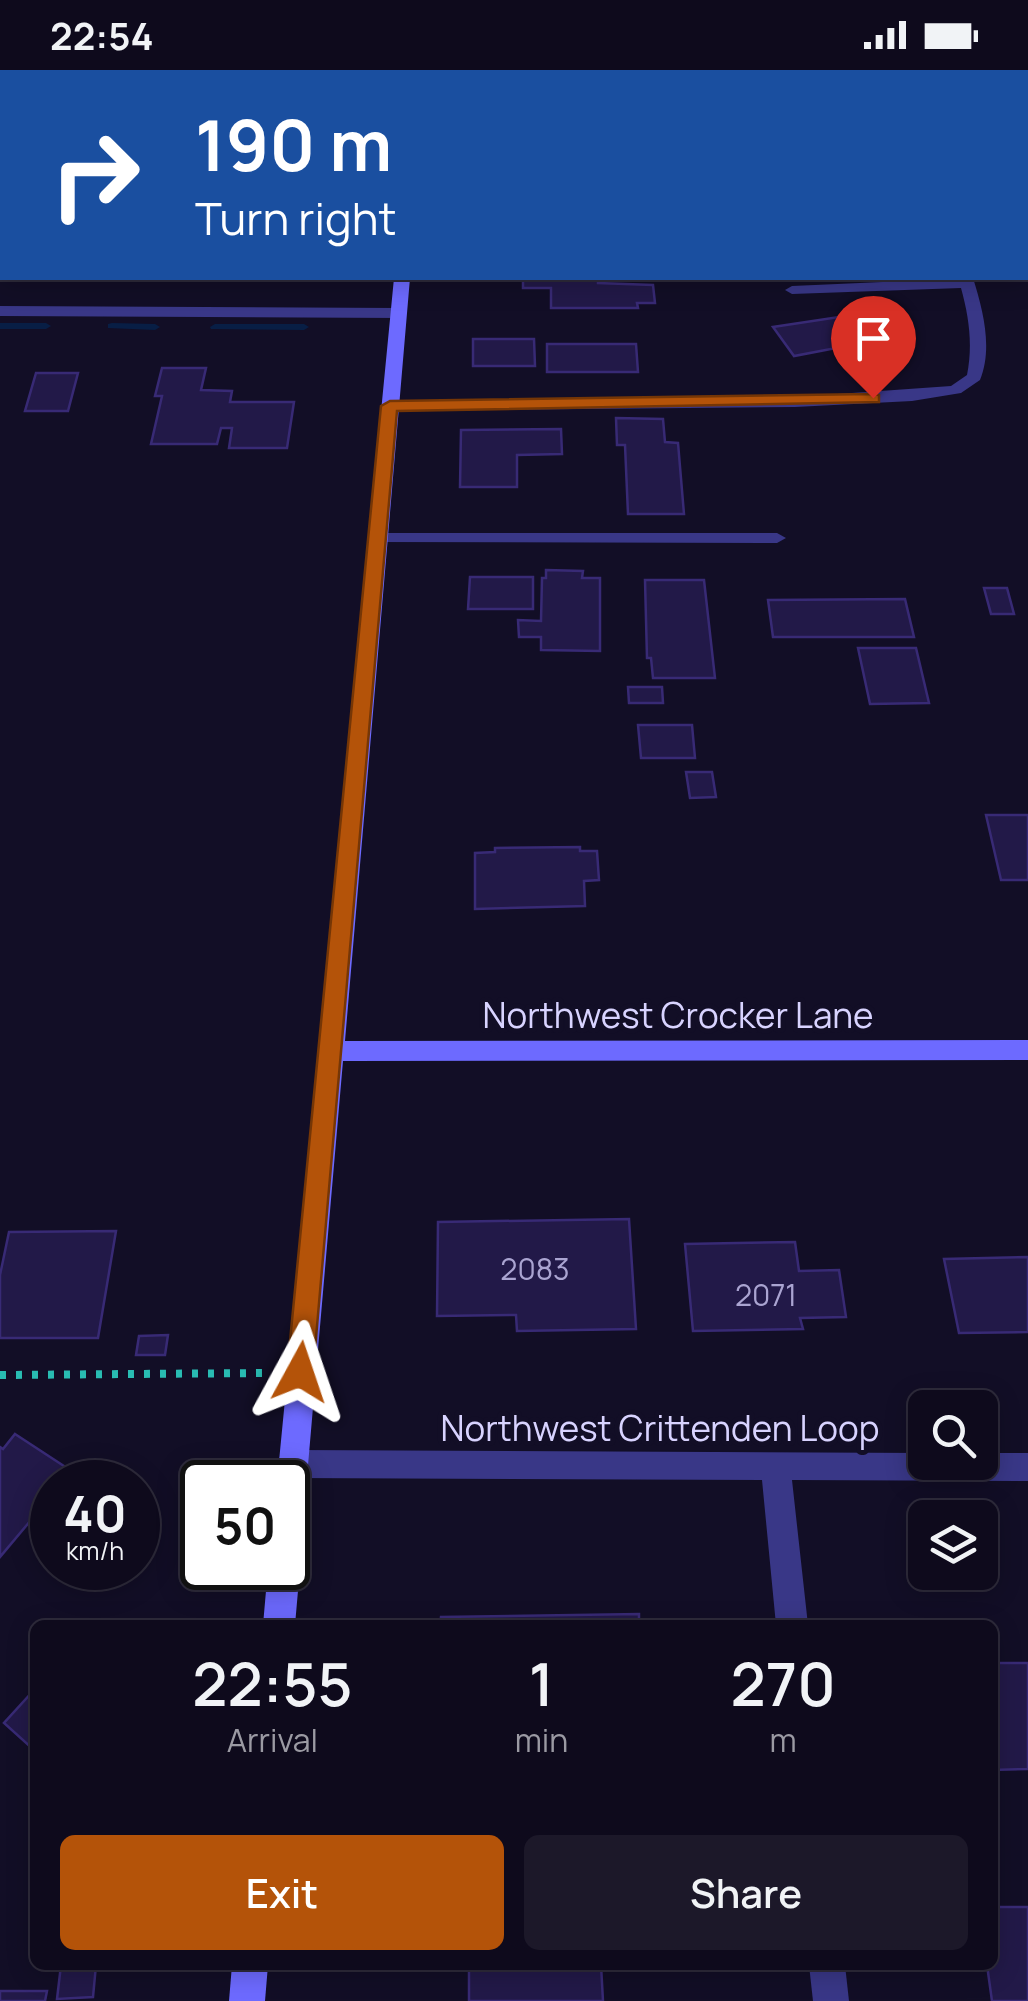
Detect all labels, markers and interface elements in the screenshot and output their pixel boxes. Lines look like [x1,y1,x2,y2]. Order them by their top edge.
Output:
text: 22:54 [50,9,154,61]
text: 190 m [195,96,392,192]
icon: right [30,110,160,240]
text: Turn right [195,187,396,249]
pin [831,296,916,399]
icon: arrive [846,311,901,366]
street label: Northwest Crocker Lane [482,991,874,1039]
house number: 2083 [500,1248,570,1289]
house number: 2071 [735,1274,797,1315]
position arrow [248,1320,352,1424]
map controls [908,1390,998,1590]
button: search [908,1390,998,1480]
street label: Northwest Crittenden Loop [441,1404,879,1452]
speed limit sign: 50 [180,1460,310,1590]
text: 40 [63,1479,127,1547]
button: layers [908,1500,998,1590]
text: km/h [66,1533,124,1568]
text: 22:55 [192,1642,352,1724]
text: 1 [529,1642,554,1724]
text: 270 [731,1642,836,1724]
text: Arrival [227,1718,318,1762]
text: min [515,1718,568,1762]
text: m [770,1718,797,1762]
button: Exit [60,1835,504,1950]
button: Share [524,1835,968,1950]

